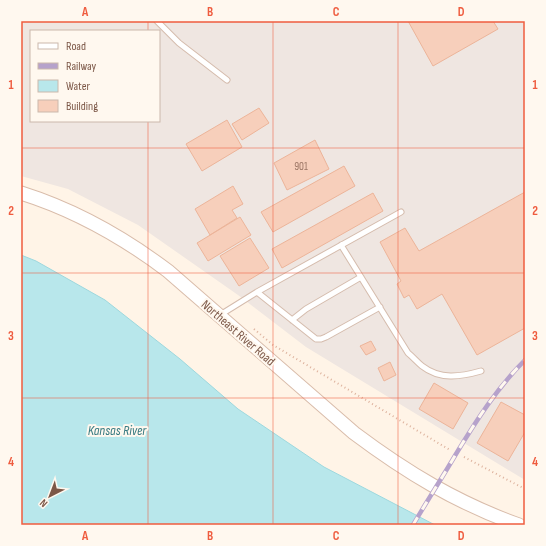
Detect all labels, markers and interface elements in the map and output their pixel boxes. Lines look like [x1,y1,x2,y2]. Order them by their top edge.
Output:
text: A [81,4,89,20]
text: B [207,4,213,20]
text: C [333,4,340,20]
text: D [458,4,465,20]
legend [30,30,160,122]
text: Road [66,39,86,54]
text: Railway [66,59,97,74]
text: 1 [8,77,14,93]
text: 1 [532,77,538,93]
text: Water [66,79,90,94]
text: Building [66,99,98,114]
house number: 901 [294,160,308,173]
text: 2 [8,203,14,219]
text: 2 [532,203,538,219]
street label: Northeast River Road [198,297,278,369]
text: 3 [8,328,14,344]
text: 3 [532,328,538,344]
water label: Kansas River [88,422,147,439]
text: 4 [8,454,14,470]
text: 4 [532,454,538,470]
north arrow [30,476,70,516]
text: N [37,496,50,510]
text: A [81,528,89,544]
text: B [207,528,213,544]
text: C [333,528,340,544]
text: D [458,528,465,544]

